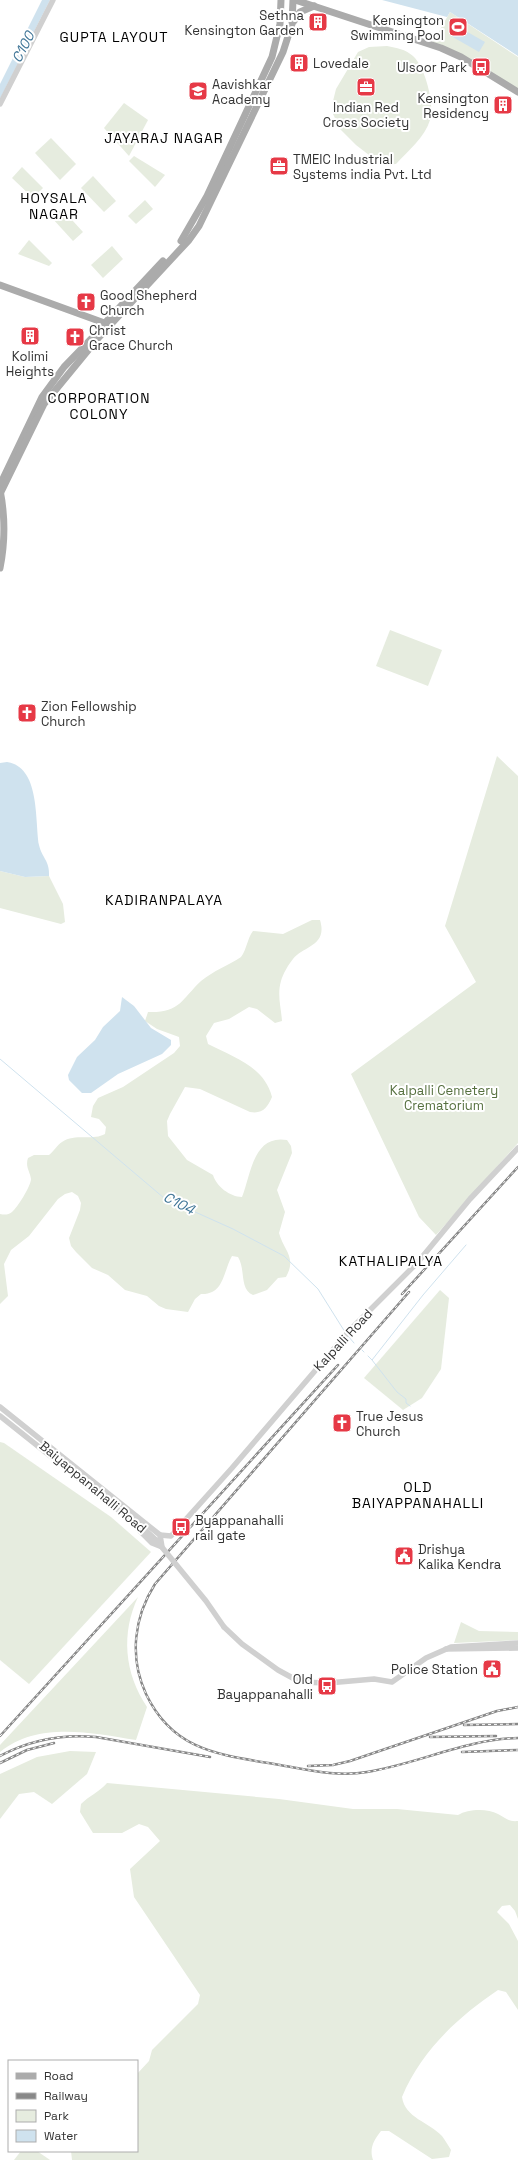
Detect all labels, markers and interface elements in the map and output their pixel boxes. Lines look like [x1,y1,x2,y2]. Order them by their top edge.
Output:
place label: Sethna Kensington Garden [184,7,305,39]
building icon: Sethna Kensington Garden [307,11,329,33]
place label: Kensington Swimming Pool [350,12,444,44]
sports icon: Kensington Swimming Pool [447,16,469,38]
water label: C100 [8,27,39,66]
district label: GUPTA LAYOUT [60,28,168,46]
building icon: Lovedale [288,52,310,74]
place label: Lovedale [313,55,369,72]
bus stop icon: Ulsoor Park [470,56,492,78]
place label: Ulsoor Park [397,59,467,76]
place label: Aavishkar Academy [212,76,272,108]
office icon: Indian Red Cross Society [355,76,377,98]
school or university icon: Aavishkar Academy [187,80,209,102]
place label: Kensington Residency [418,90,489,122]
building icon: Kensington Residency [492,94,514,116]
place label: Indian Red Cross Society [323,99,409,131]
district label: JAYARAJ NAGAR [104,129,224,147]
place label: TMEIC Industrial Systems india Pvt. Ltd [293,151,432,183]
office icon: TMEIC Industrial Systems india Pvt. Ltd [268,155,290,177]
district label: HOYSALA NAGAR [20,189,88,223]
place label: Good Shepherd Church [100,287,197,319]
church icon: Good Shepherd Church [75,291,97,313]
place label: Christ Grace Church [89,322,173,354]
building icon: Kolimi Heights [19,325,41,347]
church icon: Christ Grace Church [64,326,86,348]
place label: Kolimi Heights [6,348,54,380]
district label: CORPORATION COLONY [48,389,150,423]
place label: Zion Fellowship Church [41,698,137,730]
church icon: Zion Fellowship Church [16,702,38,724]
district label: KADIRANPALAYA [105,891,223,909]
park label: Kalpalli Cemetery Crematorium [390,1082,498,1114]
water label: C104 [160,1188,199,1219]
district label: KATHALIPALYA [339,1252,443,1270]
street label: Kalpalli Road [310,1305,376,1375]
place label: True Jesus Church [356,1408,423,1440]
church icon: True Jesus Church [331,1412,353,1434]
street label: Baiyappanahalli Road [36,1437,150,1537]
district label: OLD BAIYAPPANAHALLI [352,1478,484,1512]
place label: Byappanahalli rail gate [195,1512,284,1544]
bus stop icon: Byappanahalli rail gate [170,1516,192,1538]
place label: Drishya Kalika Kendra [418,1541,502,1573]
public building icon: Drishya Kalika Kendra [393,1545,415,1567]
public building icon: Police Station [481,1658,503,1680]
place label: Police Station [391,1661,478,1678]
place label: Old Bayappanahalli [217,1671,313,1703]
bus stop icon: Old Bayappanahalli [316,1675,338,1697]
legend [8,2060,138,2152]
text: Road [44,2068,73,2084]
text: Railway [44,2088,88,2104]
text: Park [44,2108,69,2124]
text: Water [44,2128,78,2144]

